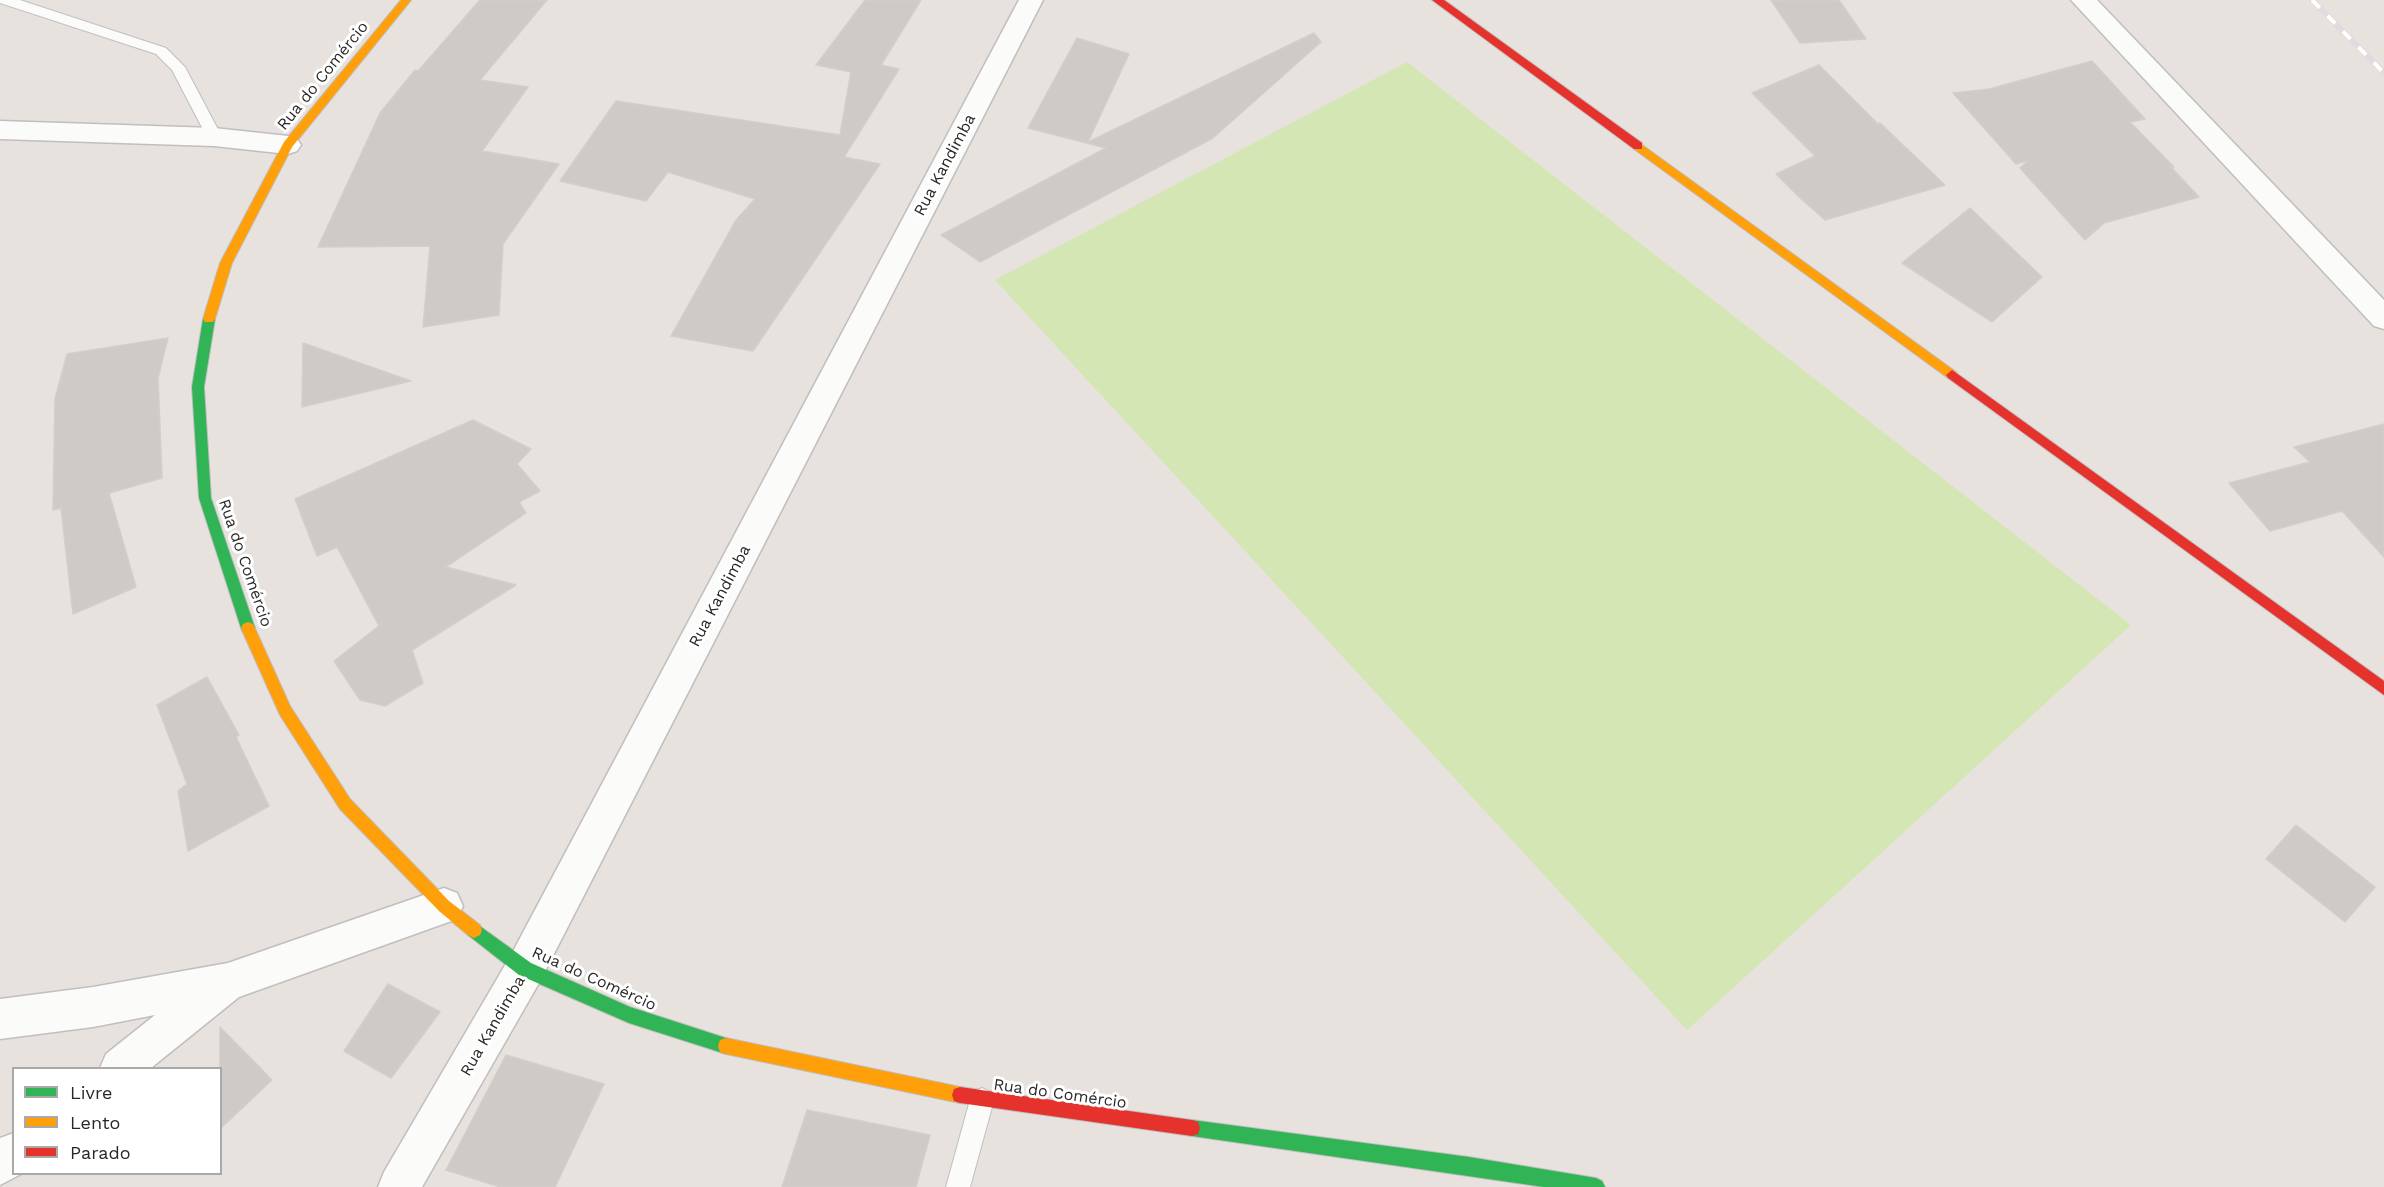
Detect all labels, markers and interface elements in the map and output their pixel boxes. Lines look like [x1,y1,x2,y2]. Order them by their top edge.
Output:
street label: Rua do Comércio [273,18,373,134]
street label: Rua Kandimba [910,111,980,219]
street label: Rua do Comércio [214,496,276,630]
street label: Rua Kandimba [685,542,755,650]
street label: Rua do Comércio [529,943,659,1015]
street label: Rua Kandimba [457,972,529,1080]
legend [12,1067,222,1175]
street label: Rua do Comércio [992,1075,1128,1113]
text: Livre [70,1082,112,1103]
text: Lento [70,1112,120,1133]
text: Parado [70,1142,131,1163]

